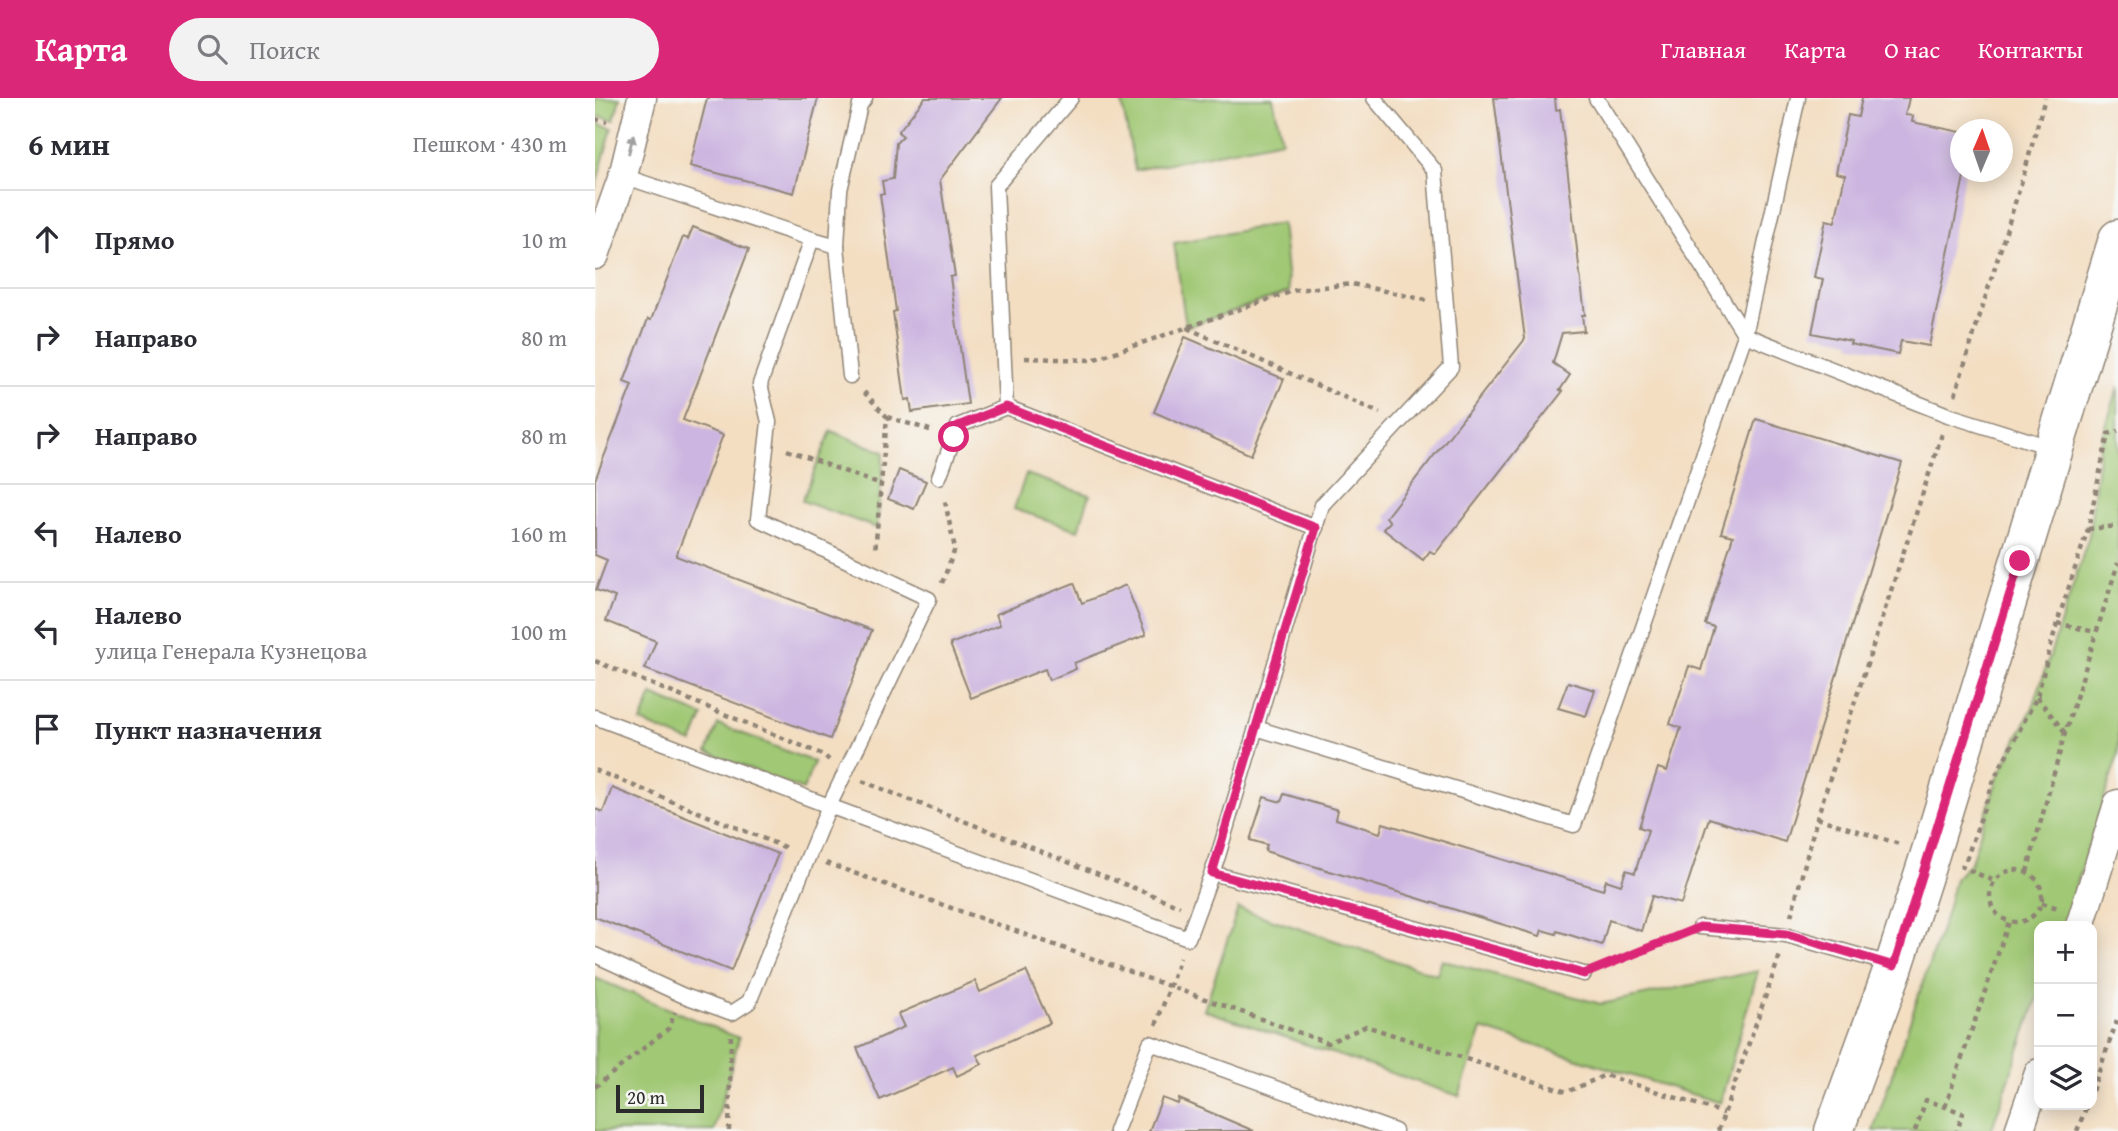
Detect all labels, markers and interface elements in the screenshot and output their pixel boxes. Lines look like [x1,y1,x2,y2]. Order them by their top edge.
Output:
search box [169,18,659,81]
text: Карта [35,25,127,73]
icon: search [193,30,231,68]
text: Поиск [249,30,320,69]
text: Главная [1661,32,1746,67]
text: Карта [1784,32,1846,67]
text: О нас [1884,32,1940,67]
text: Контакты [1978,32,2083,67]
north arrow [1950,119,2013,182]
text: 6 мин [28,122,110,166]
text: Пешком · 430 m [413,127,567,160]
one-way arrow [626,133,637,155]
icon: ahead [28,220,66,258]
text: Прямо [95,220,175,259]
text: 10 m [521,223,567,256]
icon: right [28,318,66,356]
text: Направо [95,318,197,357]
text: 80 m [521,321,567,354]
icon: right [28,416,66,454]
text: Направо [95,416,197,455]
text: 80 m [521,419,567,452]
route start [938,421,969,452]
icon: left [28,514,66,552]
text: Налево [95,514,182,553]
text: 160 m [510,517,567,550]
route end [2004,545,2035,576]
text: Налево [95,595,182,634]
icon: left [28,612,66,650]
text: 100 m [510,615,567,648]
text: улица Генерала Кузнецова [95,634,367,667]
icon: arrive [28,710,66,748]
text: Пункт назначения [95,710,322,749]
map controls [2034,921,2097,1110]
button: + [2034,921,2097,984]
button: − [2034,984,2097,1047]
button: layers [2034,1047,2097,1110]
scale bar [616,1082,703,1114]
text: 20 m [627,1083,665,1111]

